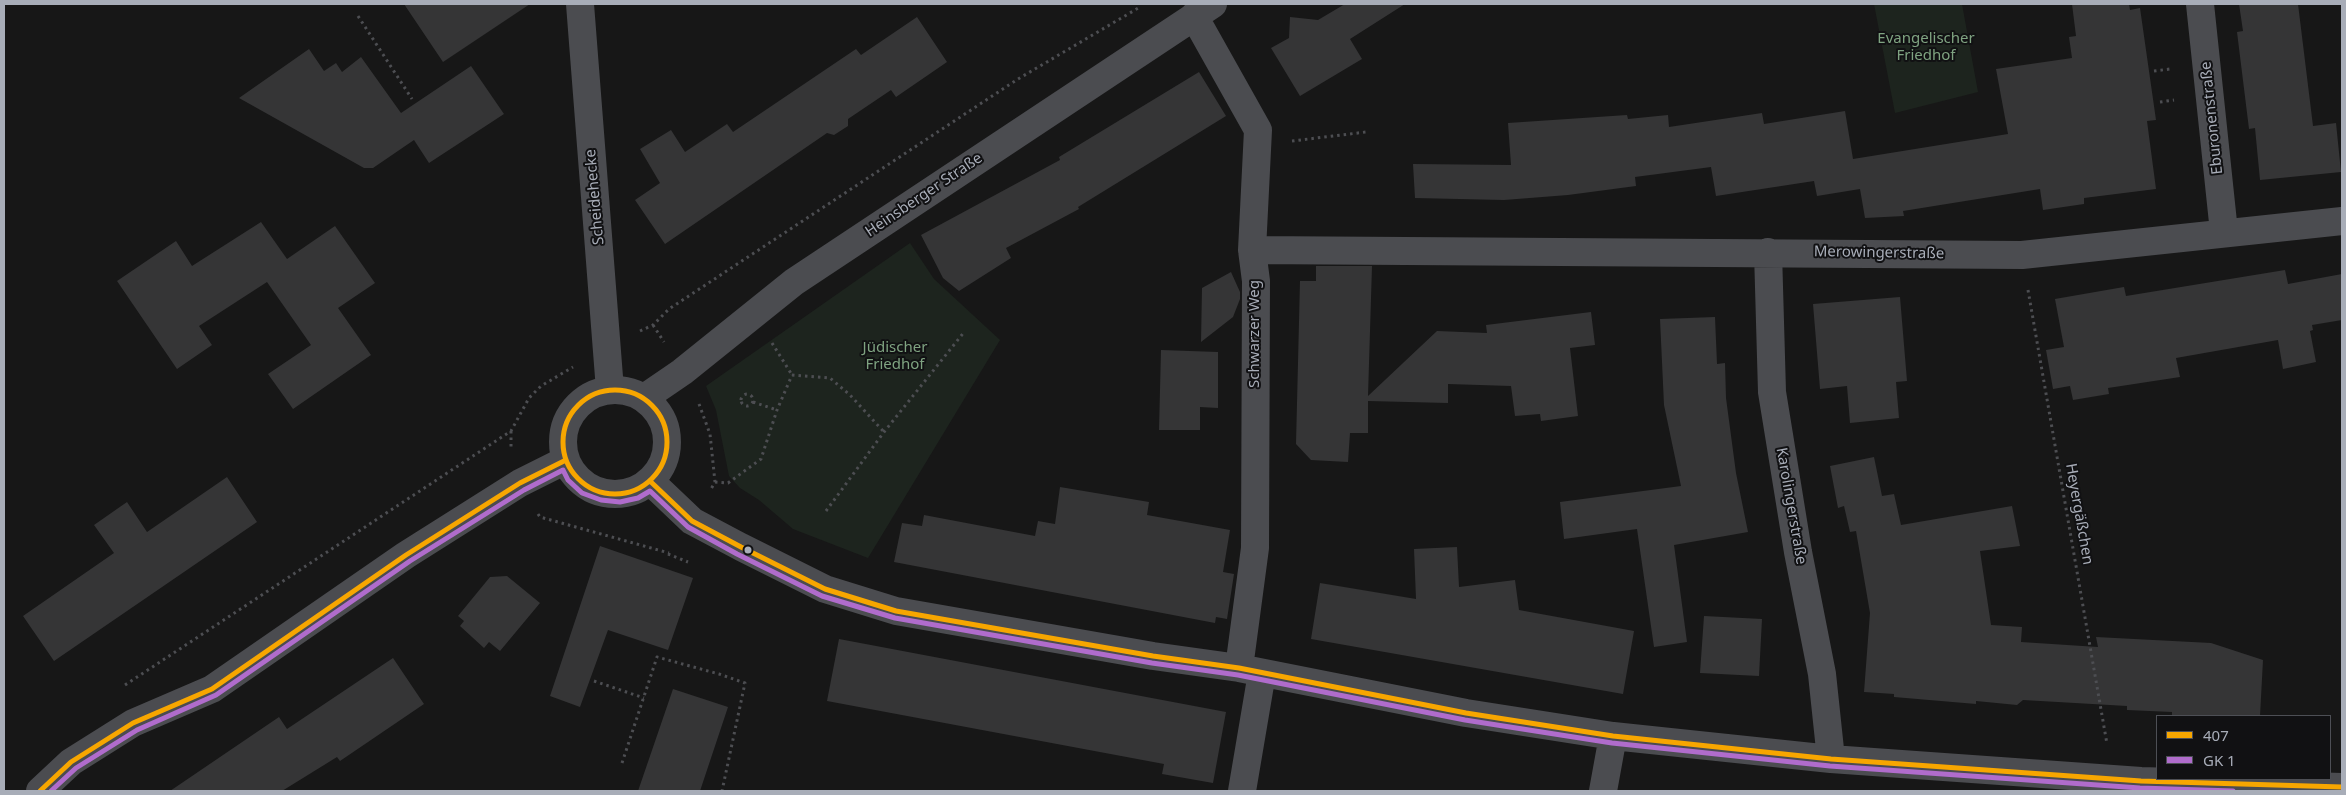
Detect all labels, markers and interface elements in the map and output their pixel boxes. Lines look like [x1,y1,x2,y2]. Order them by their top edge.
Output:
park label: Evangelischer Friedhof [1877,30,1975,65]
street label: Eburonenstraße [2197,61,2227,175]
street label: Scheidehecke [582,148,608,246]
street label: Heinsberger Straße [862,149,986,241]
street label: Merowingerstraße [1814,243,1944,263]
street label: Schwarzer Weg [1246,280,1264,388]
park label: Jüdischer Friedhof [863,339,927,374]
street label: Karolingerstraße [1772,446,1810,566]
street label: Heyergäßchen [2061,462,2097,566]
unlabelled marker [743,545,753,555]
legend [2156,715,2331,780]
text: 407 [2203,725,2229,745]
text: GK 1 [2203,750,2236,770]

